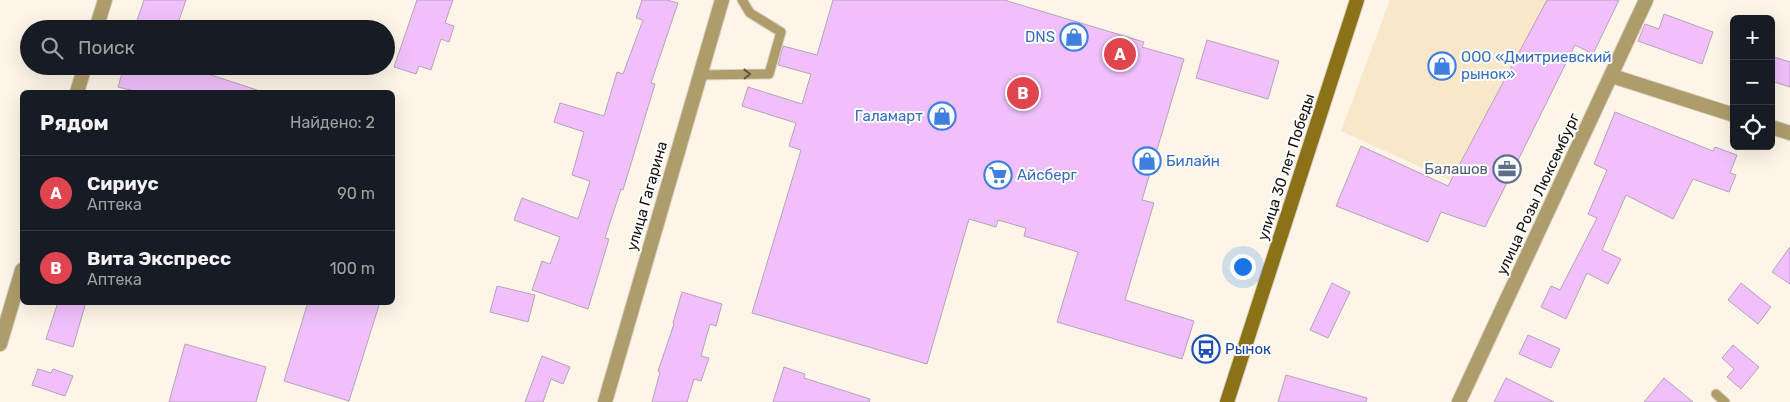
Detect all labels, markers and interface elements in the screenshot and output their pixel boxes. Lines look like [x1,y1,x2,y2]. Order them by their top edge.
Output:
map controls [1730,15,1775,150]
button: + [1730,15,1775,60]
search box [20,20,395,75]
shop icon: DNS [1059,22,1089,52]
place label: DNS [1025,28,1055,46]
icon: search [38,34,66,62]
pin: A [1104,35,1136,73]
text: Поиск [78,36,135,59]
place label: ООО «Дмитриевский рынок» [1461,48,1611,83]
shop icon: ООО «Дмитриевский рынок» [1427,51,1457,81]
button: − [1730,60,1775,105]
one-way arrow [744,69,751,79]
pin: B [1007,74,1039,112]
street label: улица 30 лет Победы [1254,91,1318,243]
shop icon: Галамарт [927,101,957,131]
button: locate [1730,105,1775,150]
place label: Галамарт [855,107,923,125]
text: Рядом [40,110,109,135]
street label: улица Розы Люксембург [1493,110,1584,278]
text: Найдено: 2 [290,113,375,132]
street label: улица Гагарина [623,139,671,253]
shop icon: Билайн [1132,146,1162,176]
place label: Билайн [1166,152,1220,170]
office icon: Балашов [1492,154,1522,184]
supermarket icon: Айсберг [983,160,1013,190]
place label: Балашов [1424,160,1488,178]
place label: Айсберг [1017,166,1078,184]
text: Сириус [87,172,159,195]
text: A [50,184,62,203]
text: 90 m [337,184,375,203]
text: Аптека [87,195,142,214]
text: Вита Экспресс [87,247,231,270]
your location [1230,254,1256,280]
text: B [50,259,62,278]
text: 100 m [330,259,375,278]
text: Аптека [87,270,142,289]
bus stop icon: Рынок [1191,334,1221,364]
place label: Рынок [1225,340,1271,358]

